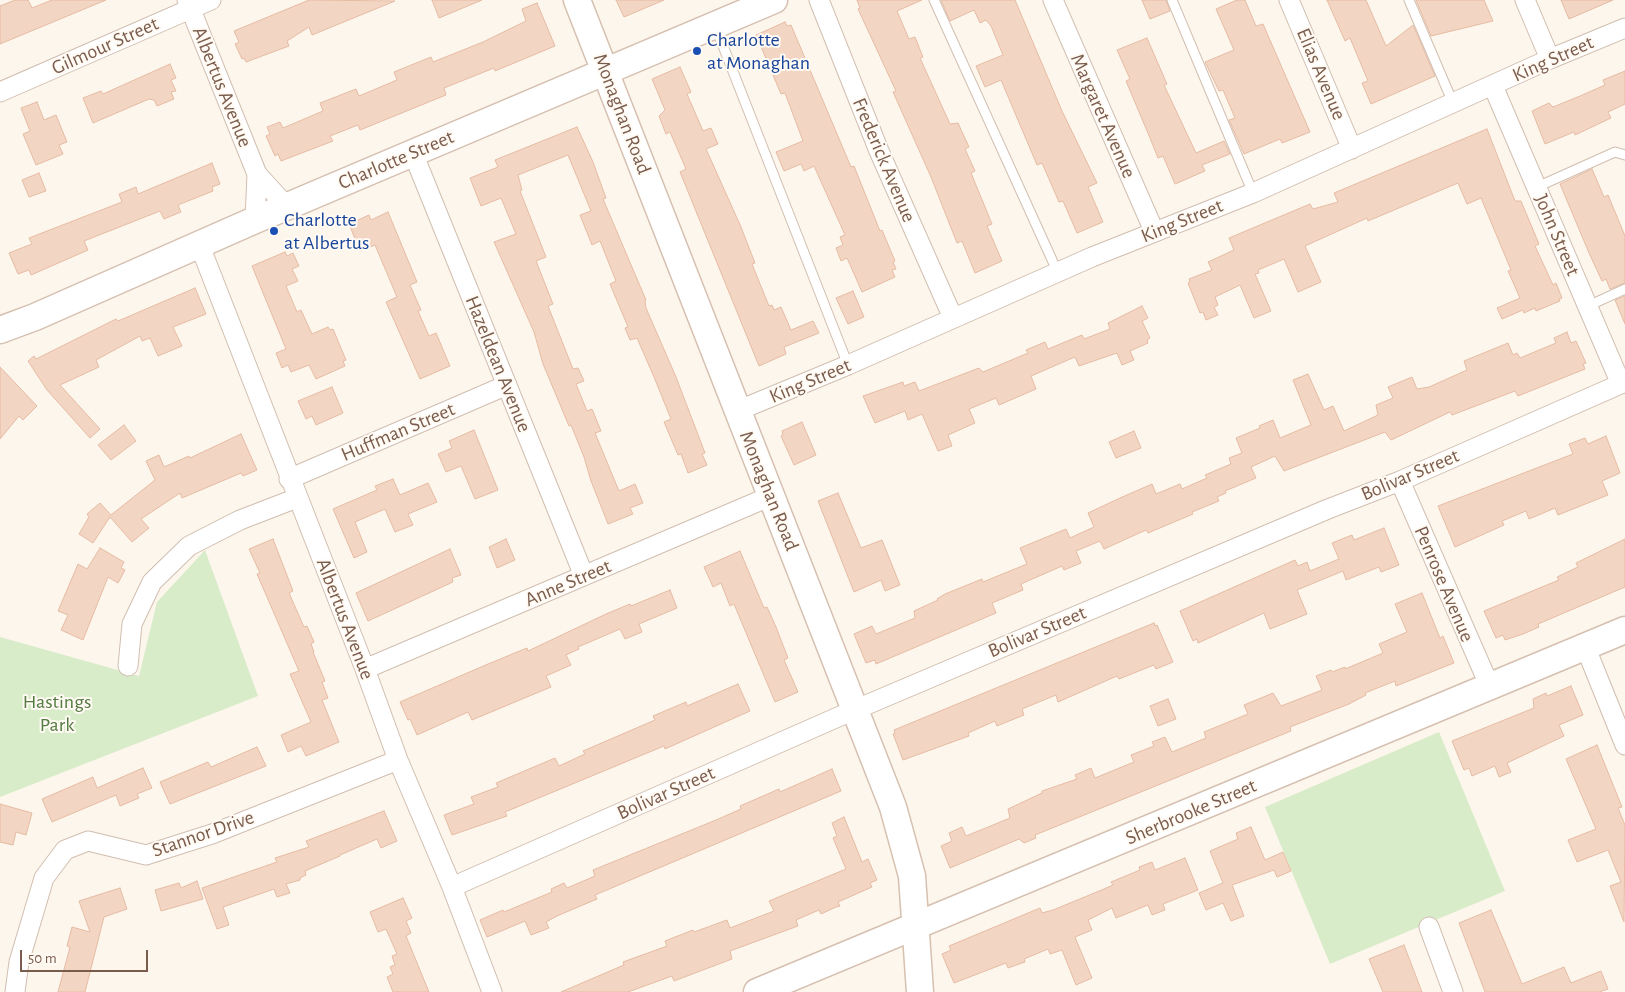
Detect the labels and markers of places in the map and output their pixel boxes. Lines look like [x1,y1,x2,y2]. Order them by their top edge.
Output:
place label: Charlotte at Monaghan [707,28,810,75]
marker: Charlotte at Monaghan [691,45,703,57]
place label: Charlotte at Albertus [284,208,369,255]
marker: Charlotte at Albertus [268,225,280,237]

